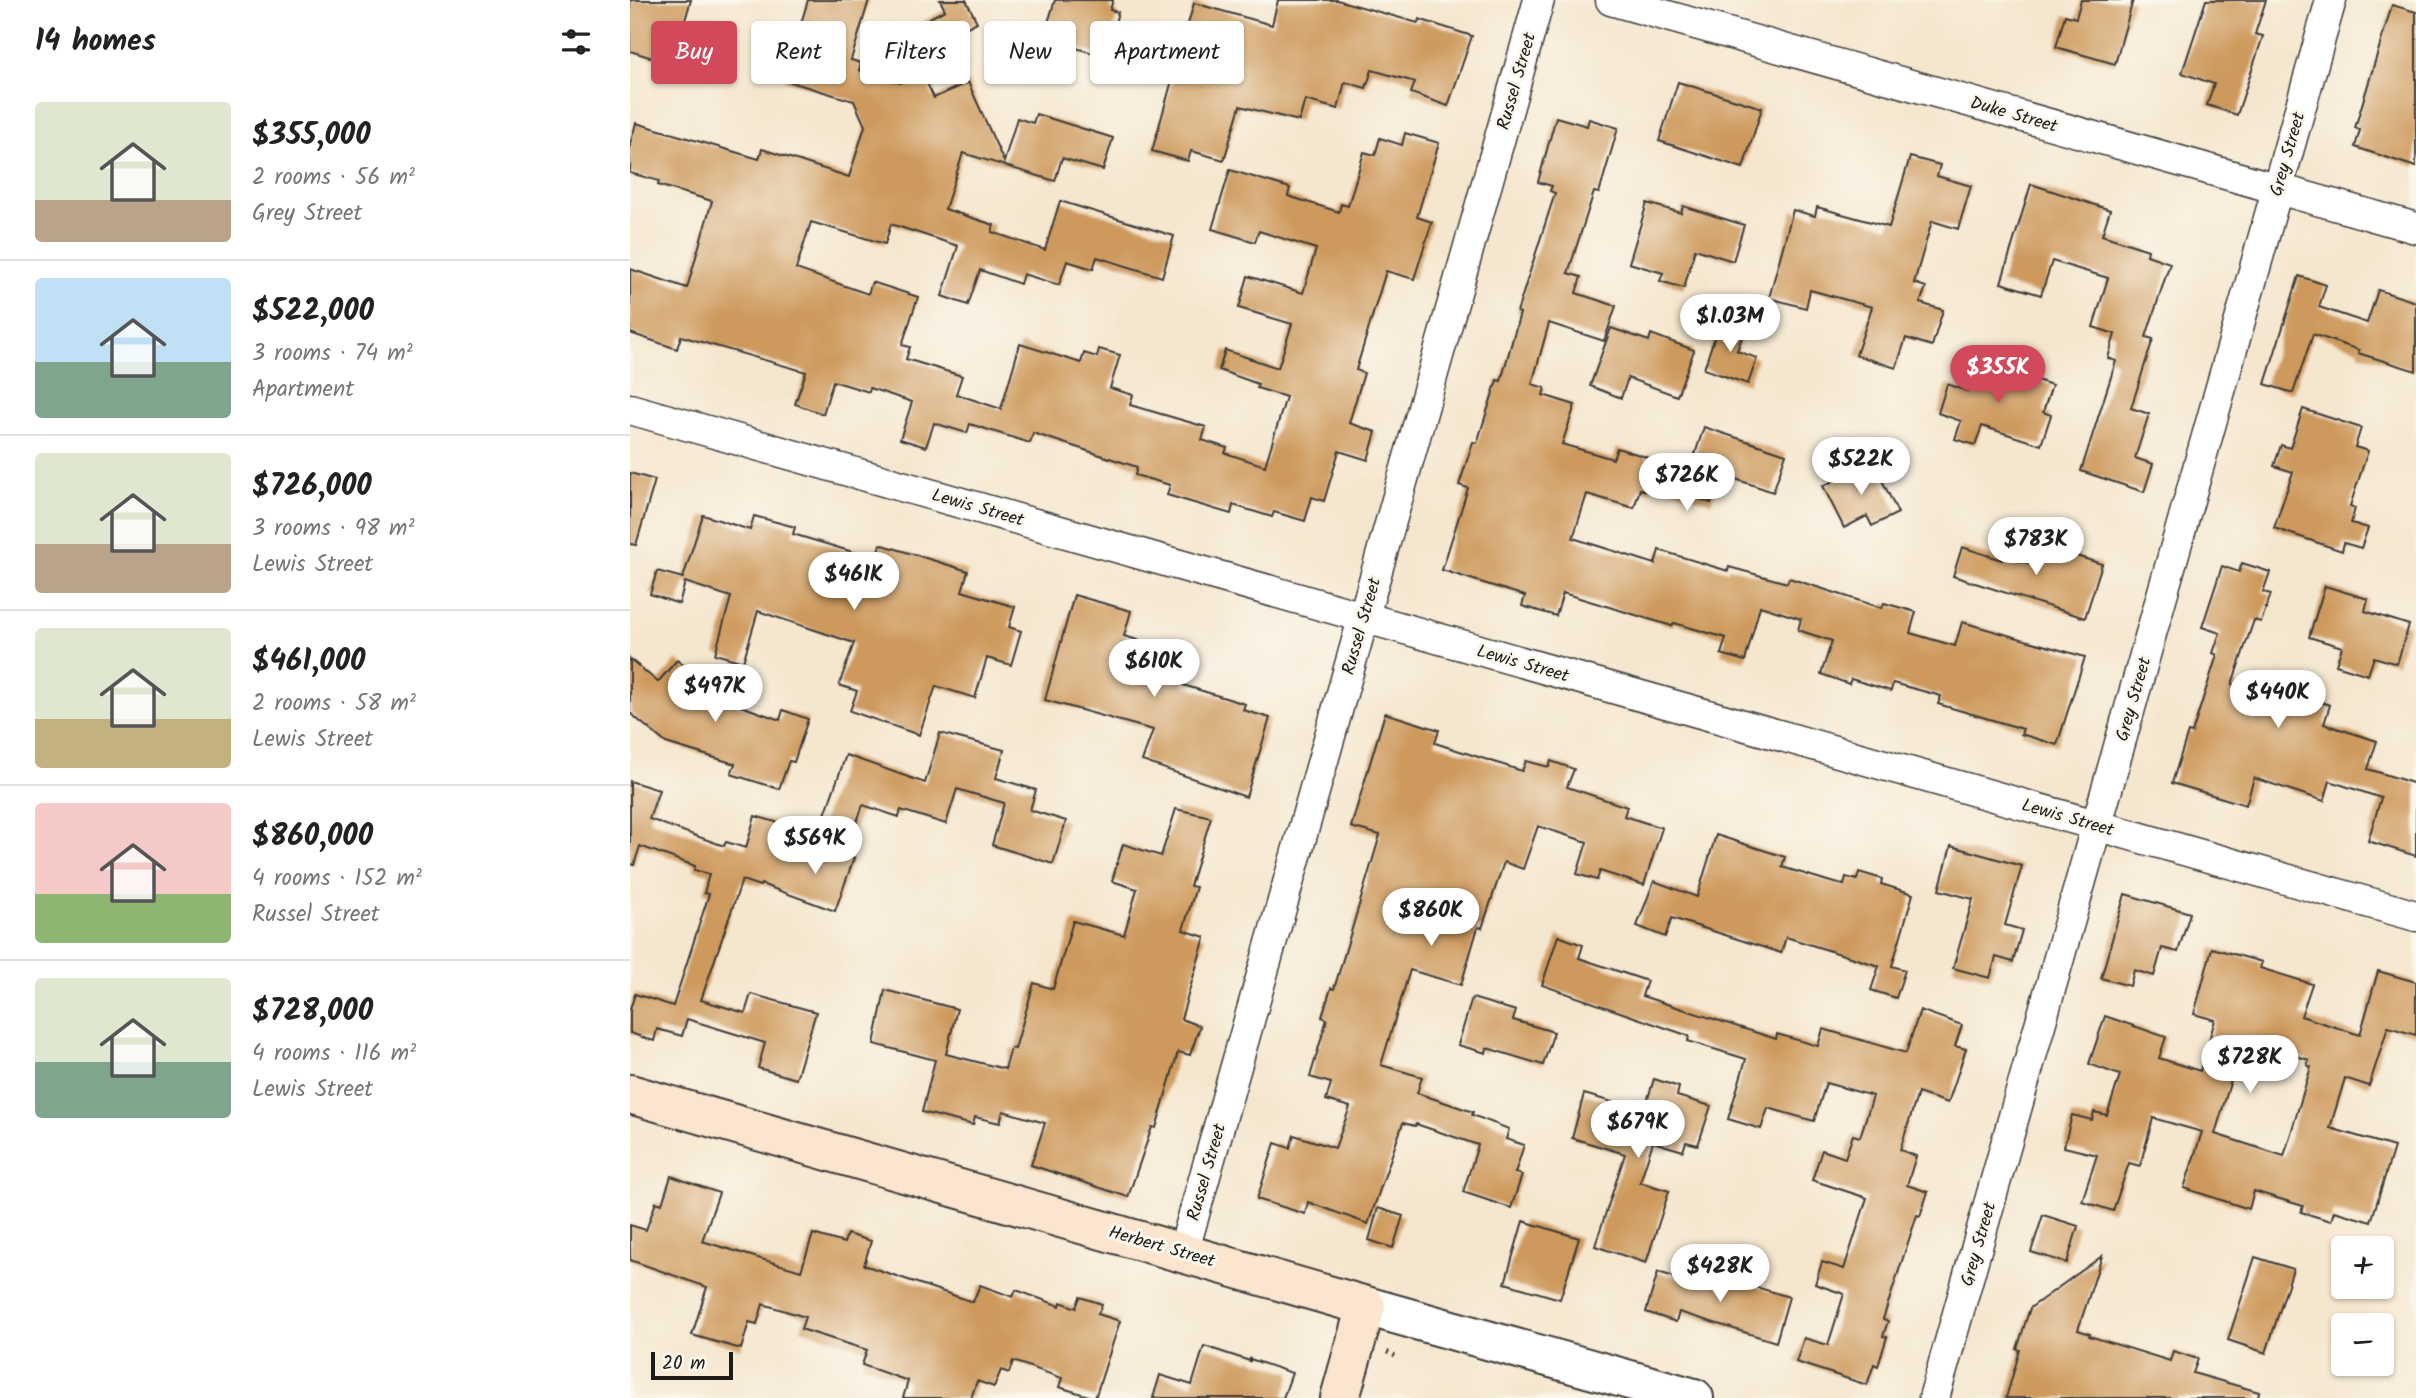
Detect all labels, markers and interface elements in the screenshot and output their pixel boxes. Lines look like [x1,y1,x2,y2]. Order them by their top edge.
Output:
text: 14 homes [35,18,156,66]
chip: Buy [651,21,737,84]
chip: Rent [751,21,846,84]
chip: Filters [860,21,970,84]
chip: New [984,21,1076,84]
chip: Apartment [1090,21,1244,84]
icon: filters [557,23,595,61]
street label: Russel Street [1490,28,1545,133]
street label: Duke Street [1966,89,2062,142]
street label: Grey Street [2263,108,2315,200]
text: $355,000 [252,112,371,160]
icon: home [91,130,175,214]
text: 2 rooms · 56 m² [252,160,415,196]
text: Grey Street [252,196,362,232]
text: $522,000 [252,288,374,336]
pin: $1.03M [1673,294,1787,354]
text: $1.03M [1696,299,1764,335]
icon: home [91,306,175,390]
text: 3 rooms · 74 m² [252,336,413,372]
pin: $355K [1949,346,2047,405]
text: $355K [1966,350,2030,386]
text: Apartment [252,372,354,408]
pin: $522K [1812,438,1910,497]
text: $522K [1828,442,1894,478]
pin: $726K [1638,454,1736,513]
text: $726K [1655,458,1719,494]
text: $726,000 [252,463,372,511]
icon: home [91,481,175,565]
street label: Lewis Street [928,481,1028,536]
text: 3 rooms · 98 m² [252,511,415,547]
pin: $783K [1987,518,2085,577]
text: $783K [2004,522,2068,558]
text: Lewis Street [252,547,373,583]
pin: $461K [805,552,903,612]
text: $461K [824,557,884,593]
street label: Russel Street [1335,573,1390,678]
street label: Lewis Street [1473,637,1573,692]
text: $461,000 [252,638,365,686]
pin: $610K [1105,640,1203,699]
text: $610K [1125,644,1183,680]
street label: Grey Street [2109,653,2161,745]
icon: home [91,656,175,740]
pin: $497K [666,664,764,724]
text: $497K [684,669,746,705]
pin: $440K [2229,670,2327,730]
text: $440K [2246,675,2310,711]
text: 2 rooms · 58 m² [252,686,416,722]
text: Lewis Street [252,722,373,758]
street label: Lewis Street [2018,791,2118,846]
text: $860,000 [252,813,373,861]
pin: $569K [766,816,864,876]
text: $569K [783,821,847,857]
icon: home [91,831,175,915]
text: 4 rooms · 152 m² [252,861,422,897]
pin: $860K [1382,888,1480,948]
text: $860K [1398,893,1464,929]
text: Russel Street [252,897,380,933]
text: $728,000 [252,988,373,1036]
icon: home [91,1006,175,1090]
text: 4 rooms · 116 m² [252,1036,416,1072]
pin: $728K [2201,1036,2299,1095]
text: $728K [2217,1040,2283,1076]
text: Lewis Street [252,1072,373,1108]
pin: $679K [1589,1100,1687,1160]
text: $679K [1607,1105,1669,1141]
street label: Russel Street [1180,1119,1235,1224]
street label: Grey Street [1954,1198,2006,1290]
street label: Herbert Street [1105,1218,1219,1277]
map controls [2331,1236,2394,1376]
button: + [2331,1236,2394,1299]
pin: $428K [1671,1244,1769,1304]
text: $428K [1687,1249,1753,1285]
button: − [2331,1313,2394,1376]
scale bar [651,1349,733,1381]
text: 20 m [662,1349,705,1379]

